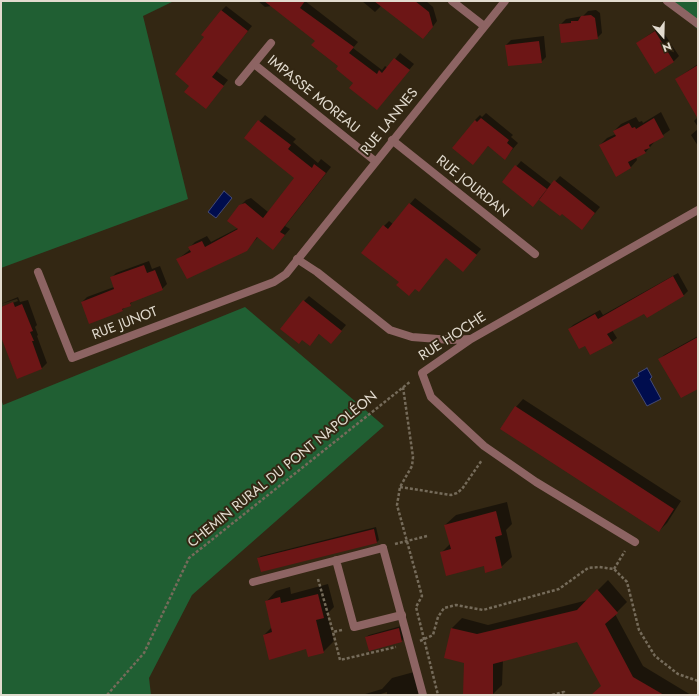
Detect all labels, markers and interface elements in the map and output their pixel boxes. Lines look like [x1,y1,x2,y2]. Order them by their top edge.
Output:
north arrow [643,16,683,56]
text: N [660,38,674,56]
street label: IMPASSE MOREAU [263,53,363,137]
street label: RUE LANNES [358,85,422,159]
street label: RUE JOURDAN [432,153,512,221]
street label: RUE JUNOT [90,304,160,344]
street label: RUE HOCHE [416,309,490,365]
street label: CHEMIN RURAL DU PONT NAPOLÉON [185,388,381,552]

